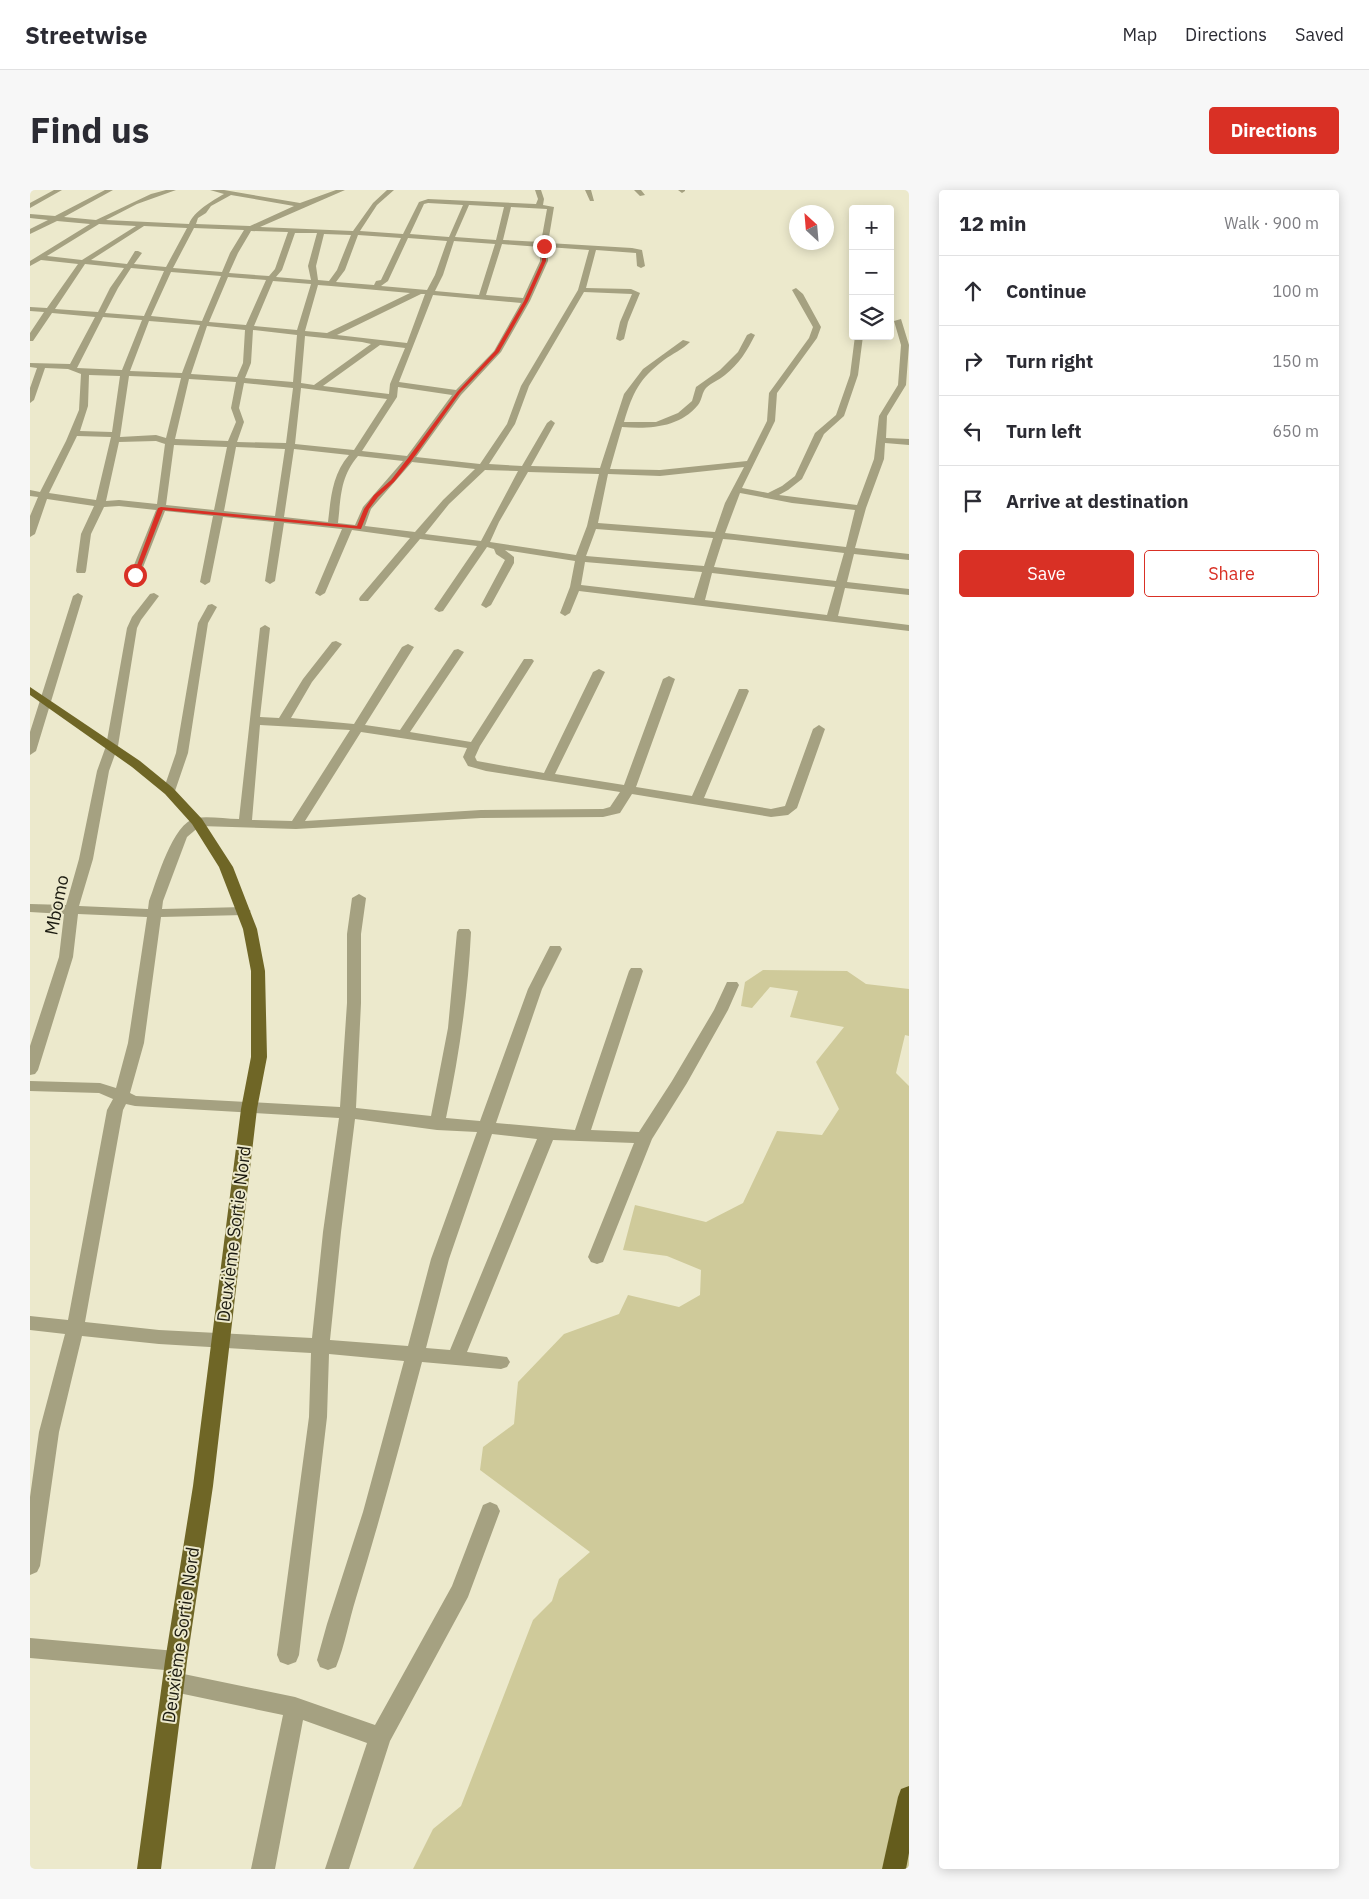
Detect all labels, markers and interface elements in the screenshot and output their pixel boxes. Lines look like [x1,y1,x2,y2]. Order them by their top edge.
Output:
text: Streetwise [25,19,147,51]
text: Map [1122,23,1157,46]
text: Directions [1185,23,1267,46]
text: Saved [1295,23,1344,46]
text: Find us [30,107,149,153]
button: Directions [1209,107,1339,154]
north arrow [789,205,834,250]
map controls [849,205,894,340]
button: + [849,205,894,250]
text: 12 min [959,209,1026,237]
text: Walk · 900 m [1224,213,1319,233]
route end [533,235,556,258]
button: − [849,250,894,295]
icon: ahead [959,277,987,305]
text: Continue [1006,279,1086,303]
text: 100 m [1272,281,1319,301]
button: layers [849,295,894,340]
icon: right [959,347,987,375]
text: Turn right [1006,349,1093,373]
text: 150 m [1272,351,1319,371]
icon: left [959,417,987,445]
text: Turn left [1006,419,1082,443]
text: 650 m [1272,421,1319,441]
icon: arrive [959,487,987,515]
text: Arrive at destination [1006,489,1189,513]
button: Save [959,550,1134,597]
button: Share [1144,550,1319,597]
route start [124,564,147,587]
street label: Mbomo [39,873,74,937]
street label: Deuxième Sortie Nord [211,1144,256,1323]
street label: Deuxième Sortie Nord [157,1545,204,1724]

